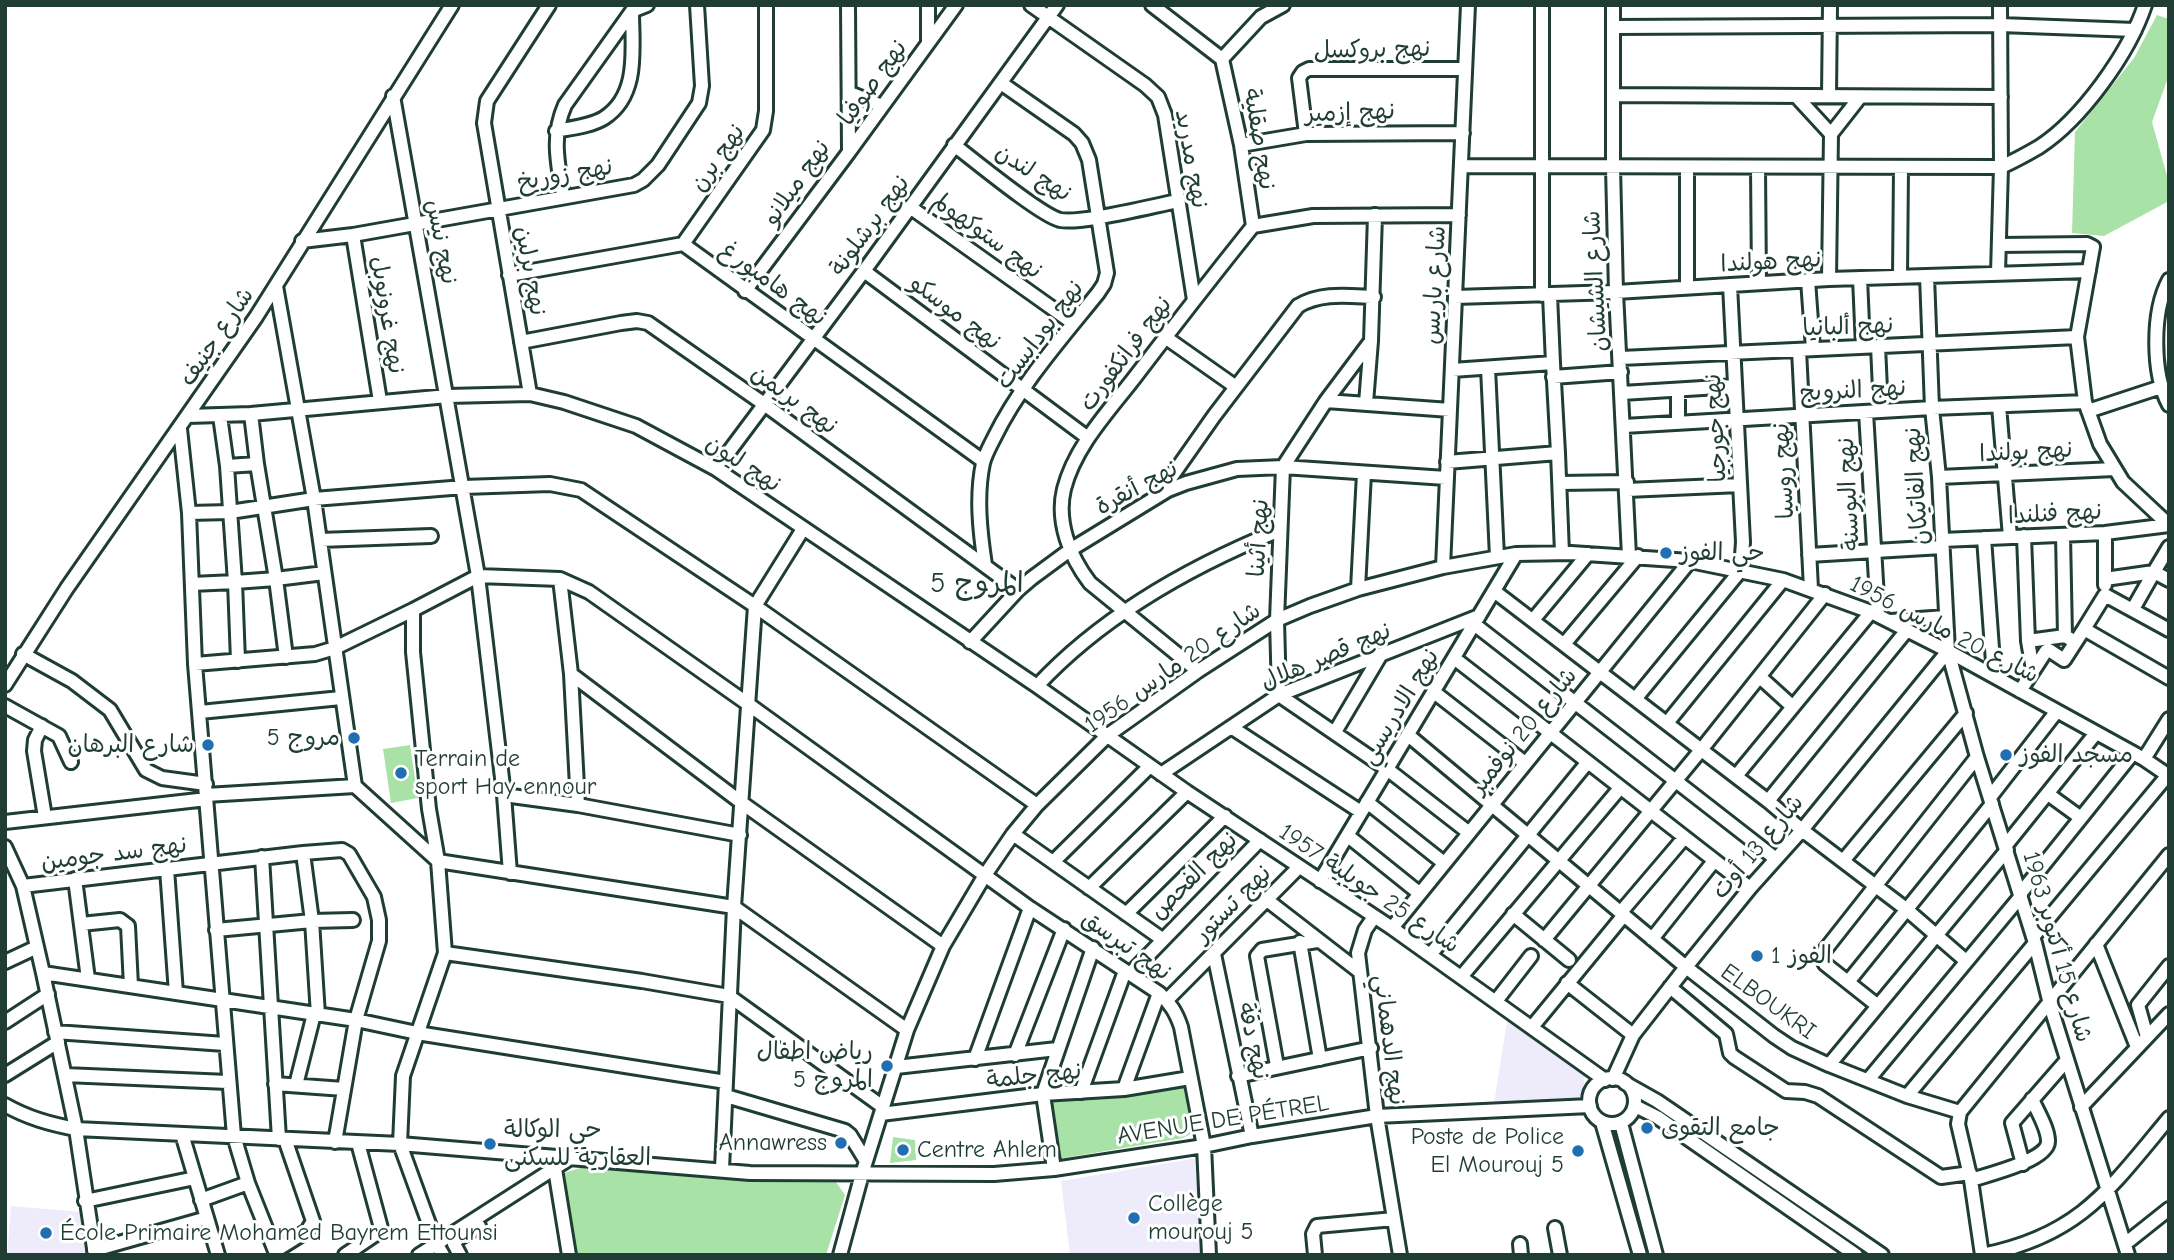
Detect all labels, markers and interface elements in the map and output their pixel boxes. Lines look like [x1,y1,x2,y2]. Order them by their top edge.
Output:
street label: نهج صوفيا [832,35,914,131]
street label: نهج بروكسل [1313,35,1431,65]
street label: نهج صقلية [1237,86,1281,192]
street label: نهج إزمير [1305,97,1395,129]
street label: نهج مدريد [1168,107,1214,211]
street label: نهج برن [684,119,752,197]
street label: نهج ميلانو [757,135,837,231]
street label: نهج لندن [989,138,1077,208]
street label: نهج زوريخ [515,152,615,198]
street label: نهج برشلونة [824,170,916,282]
street label: نهج ستوكهولم [926,186,1048,286]
street label: نهج نيس [419,197,463,287]
street label: شارع الشيشان [1578,210,1614,352]
street label: نهج برلين [508,224,552,318]
street label: شارع باريس [1418,225,1452,345]
street label: نهج هامبورغ [714,236,832,332]
street label: نهج هولندا [1720,245,1822,279]
street label: نهج غرونوبل [363,254,411,376]
street label: نهج موسكو [904,269,1006,357]
street label: نهج بودابست [990,275,1090,395]
street label: شارع جنيف [174,282,260,392]
street label: نهج فرانكفورت [1073,291,1179,417]
street label: نهج ألبانيا [1802,311,1894,343]
street label: نهج بريمن [745,359,843,441]
street label: نهج جورجيا [1699,373,1733,483]
street label: نهج النرويج [1799,374,1907,408]
street label: نهج روسيا [1767,422,1801,520]
street label: نهج الفاتيكان [1899,426,1935,546]
street label: نهج ليون [700,429,786,499]
street label: نهج بولندا [1979,435,2073,469]
street label: نهج البوسنة [1832,437,1866,551]
street label: نهج أنقرة [1091,454,1183,522]
street label: نهج فنلندا [2007,497,2103,531]
street label: نهج أثينا [1243,498,1275,578]
place label: حي الفوز [1680,539,1765,567]
marker: حي الفوز [1658,545,1674,561]
district label: المروج 5 [930,567,1024,601]
street label: شارع 20 مارس 1956 [1845,570,2043,690]
street label: شارع 20 مارس 1956 [1079,596,1267,740]
street label: نهج قصر هلال [1256,617,1396,697]
street label: نهج الادريسي [1354,644,1446,770]
street label: شارع 20 نوفمبر [1464,662,1584,800]
place label: مروج 5 [267,724,340,752]
marker: مروج 5 [346,730,362,746]
place label: شارع البرهان [67,731,194,759]
marker: شارع البرهان [200,737,216,753]
place label: مسجد الفوز [2020,741,2133,769]
place label: Terrain de sport Hay ennour [415,745,596,801]
marker: مسجد الفوز [1998,747,2014,763]
marker: Terrain de sport Hay ennour [393,765,409,781]
street label: شارع 13 أوت [1706,789,1810,905]
street label: شارع 25 جويلية 1957 [1273,818,1465,960]
street label: نهج الفحص [1144,826,1244,926]
street label: نهج سد جومين [39,831,189,877]
street label: شارع 15 أكتوبر 1963 [2016,848,2098,1046]
street label: نهج تستور [1188,859,1278,949]
street label: نهج تبرسق [1076,905,1176,987]
place label: الفوز 1 [1771,942,1832,970]
marker: الفوز 1 [1749,948,1765,964]
street label: ELBOUKRI [1715,958,1821,1046]
street label: نهج الدهماني [1367,973,1411,1107]
street label: نهج دقة [1231,1000,1275,1082]
place label: رياض اطفال المروج 5 [757,1038,873,1094]
street label: نهج جلمة [985,1057,1083,1095]
marker: رياض اطفال المروج 5 [879,1058,895,1074]
street label: AVENUE DE PÉTREL [1115,1089,1331,1151]
place label: جامع التقوى [1661,1114,1780,1142]
place label: حي الوكالة العقارية للسكنى [504,1116,651,1172]
marker: جامع التقوى [1639,1120,1655,1136]
place label: Poste de Police El Mourouj 5 [1411,1123,1564,1179]
place label: Annawress [719,1129,827,1157]
marker: Annawress [833,1135,849,1151]
marker: حي الوكالة العقارية للسكنى [482,1136,498,1152]
place label: Centre Ahlem [917,1136,1057,1164]
marker: Centre Ahlem [895,1142,911,1158]
marker: Poste de Police El Mourouj 5 [1570,1143,1586,1159]
place label: Collège mourouj 5 [1148,1190,1254,1246]
marker: Collège mourouj 5 [1126,1210,1142,1226]
place label: École Primaire Mohamed Bayrem Ettounsi [60,1219,498,1247]
marker: École Primaire Mohamed Bayrem Ettounsi [38,1225,54,1241]

